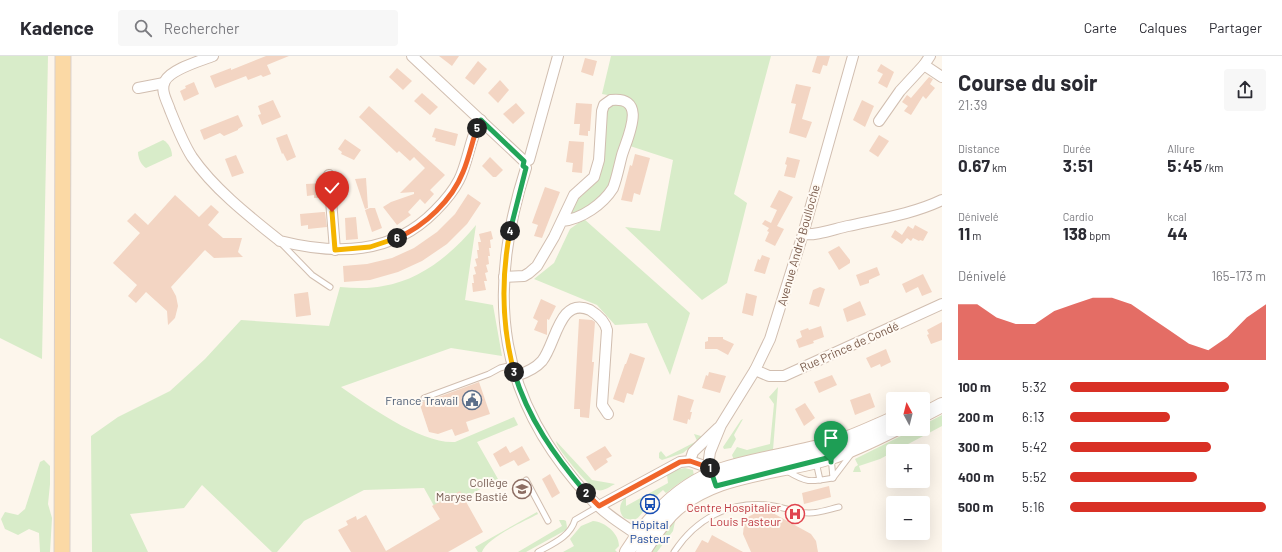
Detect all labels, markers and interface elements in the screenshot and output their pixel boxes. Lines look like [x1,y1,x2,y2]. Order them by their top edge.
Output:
search box [118,10,398,46]
text: Kadence [20,16,94,39]
icon: search [132,17,154,39]
text: Rechercher [164,19,239,37]
text: Carte [1084,19,1117,36]
text: Calques [1139,19,1187,36]
text: Partager [1209,19,1262,36]
text: Course du soir [958,69,1097,95]
button: share [1224,69,1266,111]
text: 21:39 [958,97,987,113]
pin: 5 [467,118,487,138]
text: 5 [474,121,480,134]
text: Distance [958,142,1000,155]
text: Durée [1063,142,1091,155]
text: Allure [1167,142,1195,155]
text: 0.67 [958,155,990,175]
text: 3:51 [1063,155,1093,175]
text: 5:45 [1167,155,1202,175]
text: km [990,161,1007,174]
text: /km [1202,161,1223,174]
pin [315,171,349,212]
icon: check [321,177,343,199]
street label: Avenue André Boulloche [774,183,822,307]
text: Dénivelé [958,210,999,223]
text: Cardio [1063,210,1094,223]
text: kcal [1167,210,1187,223]
pin: 4 [500,221,520,241]
text: 11 [958,223,970,243]
text: 138 [1063,223,1087,243]
text: 44 [1167,223,1188,243]
text: 4 [507,224,513,237]
pin: 6 [387,228,407,248]
text: m [970,229,981,242]
text: bpm [1087,229,1110,242]
text: 6 [394,231,400,244]
text: Dénivelé [958,268,1006,284]
text: 165–173 m [1211,268,1266,284]
street label: Rue Prince de Condé [797,318,901,374]
pin: 3 [504,362,524,382]
text: 3 [511,365,517,378]
text: 100 m [958,379,991,395]
text: 5:32 [1022,379,1047,395]
public building icon: France Travail [461,389,483,411]
north arrow [886,392,930,436]
map controls [886,392,930,540]
place label: France Travail [385,393,458,407]
text: 200 m [958,409,994,425]
text: 6:13 [1022,409,1044,425]
pin [814,421,848,462]
icon: arrive [820,427,842,449]
text: 300 m [958,439,993,455]
text: 5:42 [1022,439,1047,455]
button: + [886,444,930,488]
pin: 1 [700,458,720,478]
text: 1 [708,461,712,474]
text: 400 m [958,469,994,485]
text: 5:52 [1022,469,1047,485]
place label: Collège Maryse Bastié [436,475,508,503]
school or university icon: Collège Maryse Bastié [511,478,533,500]
pin: 2 [576,483,596,503]
text: 2 [583,486,589,499]
bus stop icon: Hôpital Pasteur [639,493,661,515]
button: − [886,496,930,540]
text: 500 m [958,499,993,515]
text: 5:16 [1022,499,1044,515]
place label: Centre Hospitalier Louis Pasteur [686,500,782,528]
hospital icon: Centre Hospitalier Louis Pasteur [784,503,806,525]
place label: Hôpital Pasteur [630,517,671,545]

